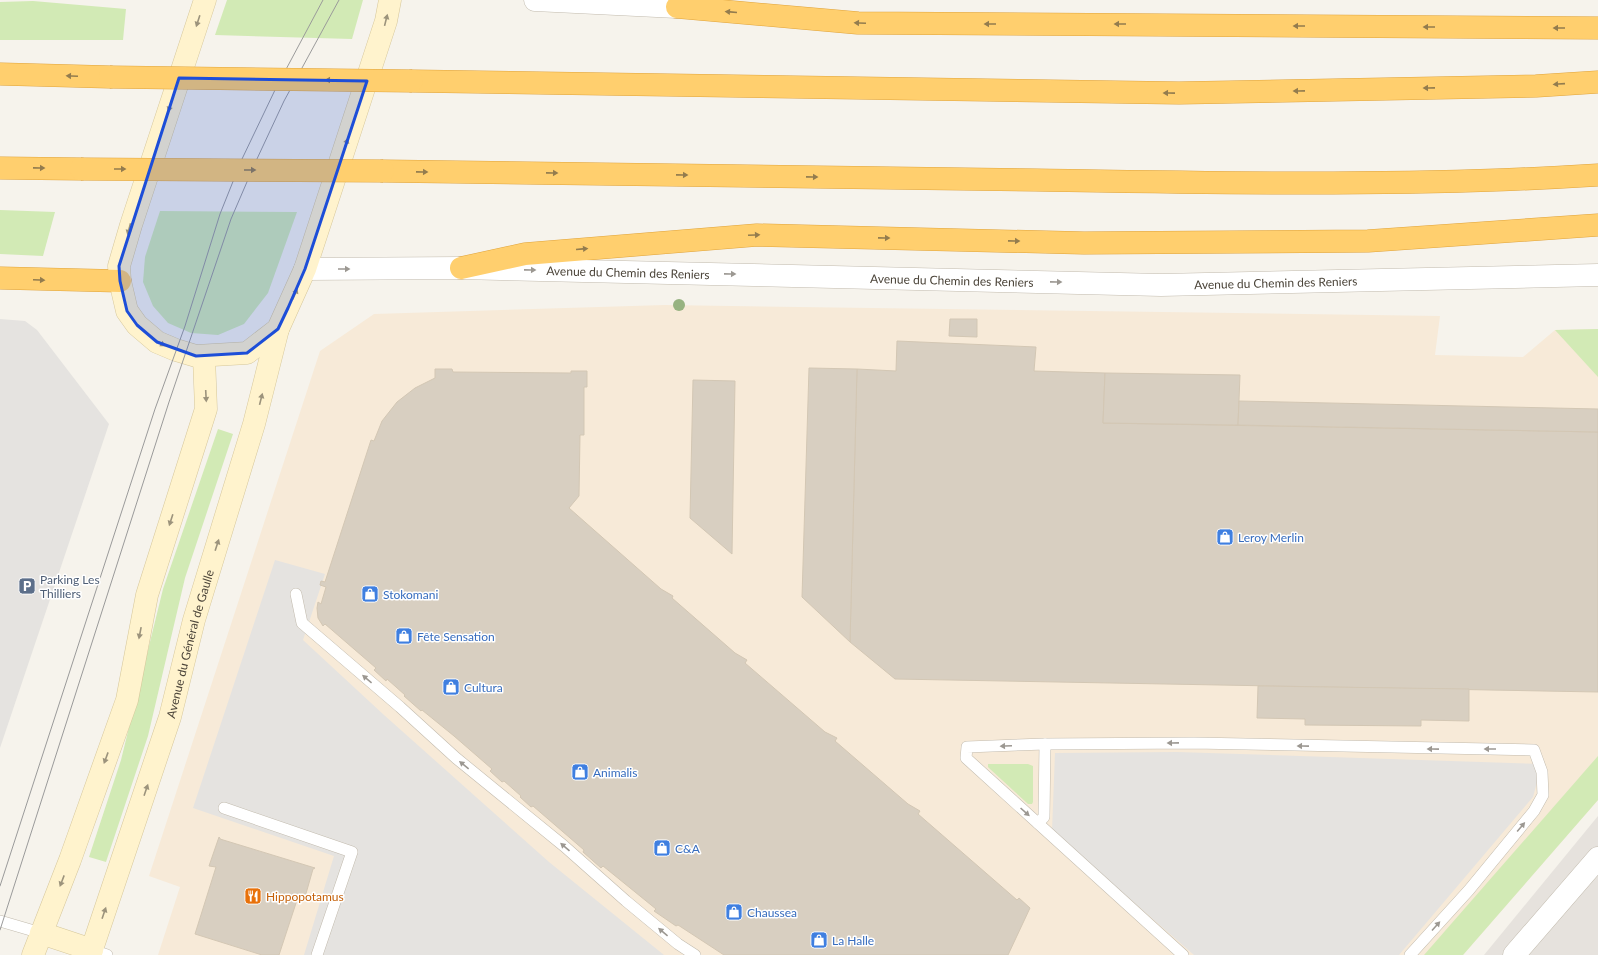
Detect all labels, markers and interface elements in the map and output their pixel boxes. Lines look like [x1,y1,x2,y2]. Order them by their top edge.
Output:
one-way arrow [725,9,737,15]
one-way arrow [383,14,389,27]
one-way arrow [194,15,200,27]
one-way arrow [853,20,866,26]
one-way arrow [983,21,996,27]
one-way arrow [1114,21,1126,28]
one-way arrow [1292,23,1305,29]
one-way arrow [1422,24,1435,30]
one-way arrow [1552,25,1565,31]
one-way arrow [65,73,78,79]
one-way arrow [324,77,337,83]
one-way arrow [1553,81,1565,88]
one-way arrow [1422,85,1435,91]
one-way arrow [1292,88,1305,94]
one-way arrow [1162,90,1175,96]
one-way arrow [166,100,172,112]
one-way arrow [343,138,349,150]
one-way arrow [33,165,46,171]
one-way arrow [114,166,127,172]
one-way arrow [244,167,257,173]
one-way arrow [416,168,428,175]
one-way arrow [546,170,558,177]
one-way arrow [676,172,689,178]
one-way arrow [806,174,819,180]
one-way arrow [126,223,132,236]
one-way arrow [748,232,760,239]
one-way arrow [878,235,891,241]
one-way arrow [1008,238,1021,244]
one-way arrow [576,246,588,252]
street label: Avenue du Chemin des Reniers [546,263,710,282]
one-way arrow [338,266,351,272]
one-way arrow [524,266,536,273]
street label: Avenue du Chemin des Reniers [870,270,1034,289]
one-way arrow [724,271,736,278]
street label: Avenue du Chemin des Reniers [1194,273,1358,292]
one-way arrow [33,277,46,283]
one-way arrow [1050,279,1063,285]
one-way arrow [292,287,298,299]
one-way arrow [154,339,166,346]
one-way arrow [202,390,209,402]
one-way arrow [258,393,264,405]
one-way arrow [168,515,174,527]
shop icon: Leroy Merlin [1215,527,1235,547]
place label: Leroy Merlin [1238,530,1304,545]
one-way arrow [215,538,221,550]
street label: Avenue du Général de Gaulle [163,568,217,719]
place label: Parking Les Thilliers [40,572,100,601]
parking icon: Parking Les Thilliers [17,576,37,596]
shop icon: Stokomani [360,584,380,604]
place label: Stokomani [383,587,438,602]
shop icon: Fête Sensation [394,626,414,646]
one-way arrow [136,627,142,640]
place label: Fête Sensation [417,629,495,644]
one-way arrow [362,674,372,683]
shop icon: Cultura [441,677,461,697]
place label: Cultura [464,680,503,695]
one-way arrow [1166,740,1179,746]
one-way arrow [1000,742,1012,749]
one-way arrow [1296,743,1309,749]
one-way arrow [1427,745,1439,752]
one-way arrow [1483,746,1496,752]
one-way arrow [102,753,108,765]
one-way arrow [459,761,470,769]
shop icon: Animalis [570,762,590,782]
place label: Animalis [593,765,637,780]
one-way arrow [143,783,149,795]
one-way arrow [1020,807,1030,817]
one-way arrow [1516,822,1525,833]
shop icon: C&A [652,838,672,858]
place label: C&A [675,841,701,856]
one-way arrow [560,843,570,852]
one-way arrow [58,875,64,887]
restaurant icon: Hippopotamus [243,886,263,906]
place label: Hippopotamus [266,889,344,904]
shop icon: Chaussea [724,902,744,922]
place label: Chaussea [747,905,797,920]
one-way arrow [102,907,108,919]
one-way arrow [1431,921,1441,931]
one-way arrow [658,928,669,937]
shop icon: La Halle [809,930,829,950]
place label: La Halle [832,933,874,948]

